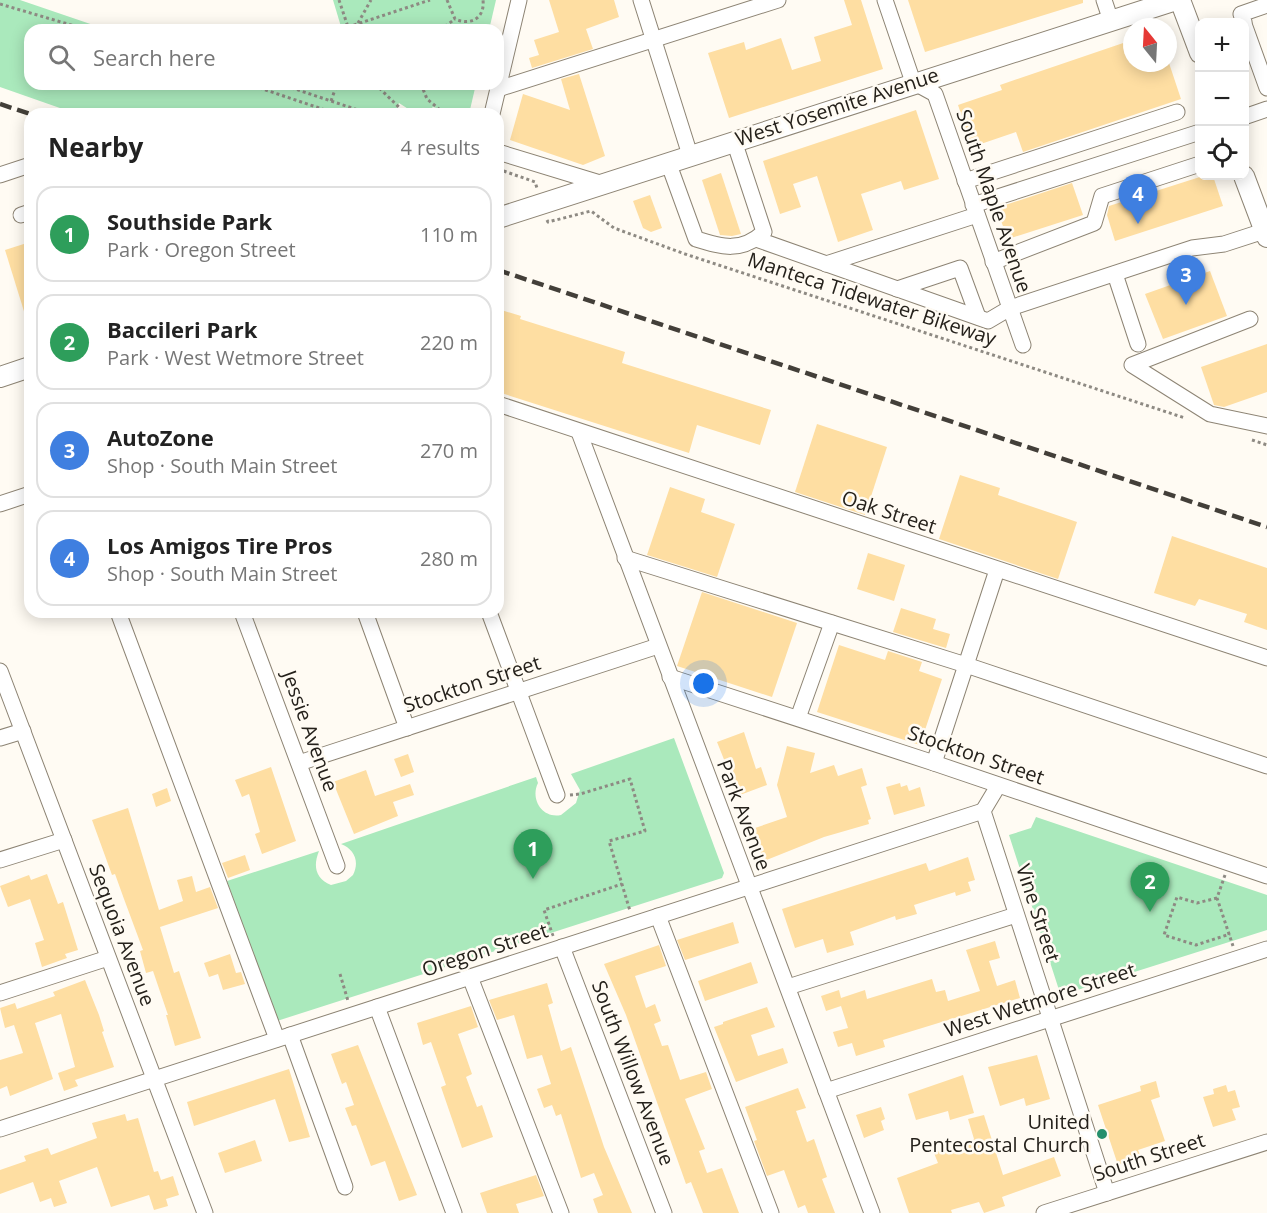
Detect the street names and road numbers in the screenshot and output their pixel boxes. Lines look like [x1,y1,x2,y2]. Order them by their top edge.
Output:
street label: West Yosemite Avenue [732,61,942,152]
street label: South Maple Avenue [950,106,1039,296]
street label: Manteca Tidewater Bikeway [744,246,1001,352]
street label: Oak Street [838,484,940,540]
street label: Stockton Street [400,649,544,718]
street label: Jessie Avenue [275,665,345,795]
street label: Stockton Street [904,719,1048,791]
street label: Park Avenue [711,756,778,874]
street label: Sequoia Avenue [83,860,162,1010]
street label: Vine Street [1010,860,1067,965]
street label: Oregon Street [418,916,551,983]
street label: West Wetmore Street [941,956,1139,1043]
street label: South Willow Avenue [586,977,681,1169]
street label: South Street [1090,1126,1208,1187]

